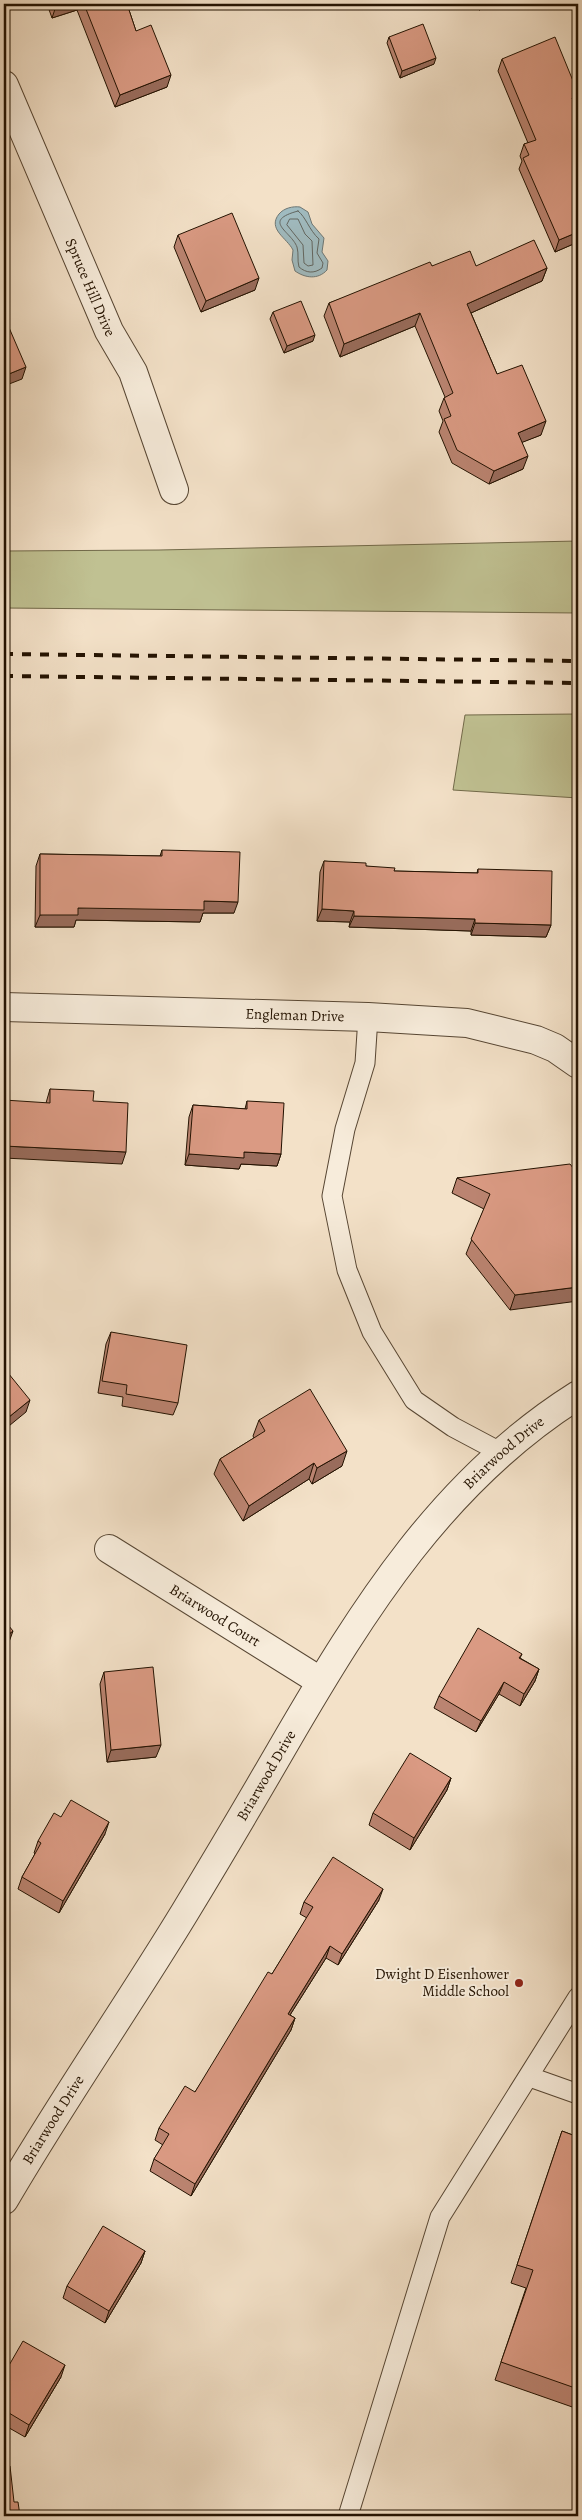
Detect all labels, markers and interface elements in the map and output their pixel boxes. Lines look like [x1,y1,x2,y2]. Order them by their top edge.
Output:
street label: Spruce Hill Drive [61,235,120,341]
street label: Engleman Drive [245,1004,345,1026]
street label: Briarwood Drive [459,1411,548,1494]
street label: Briarwood Court [166,1579,264,1651]
street label: Briarwood Drive [232,1726,301,1825]
place label: Dwight D Eisenhower Middle School [375,1964,509,2001]
marker: Dwight D Eisenhower Middle School [513,1977,525,1989]
street label: Briarwood Drive [17,2071,89,2168]

